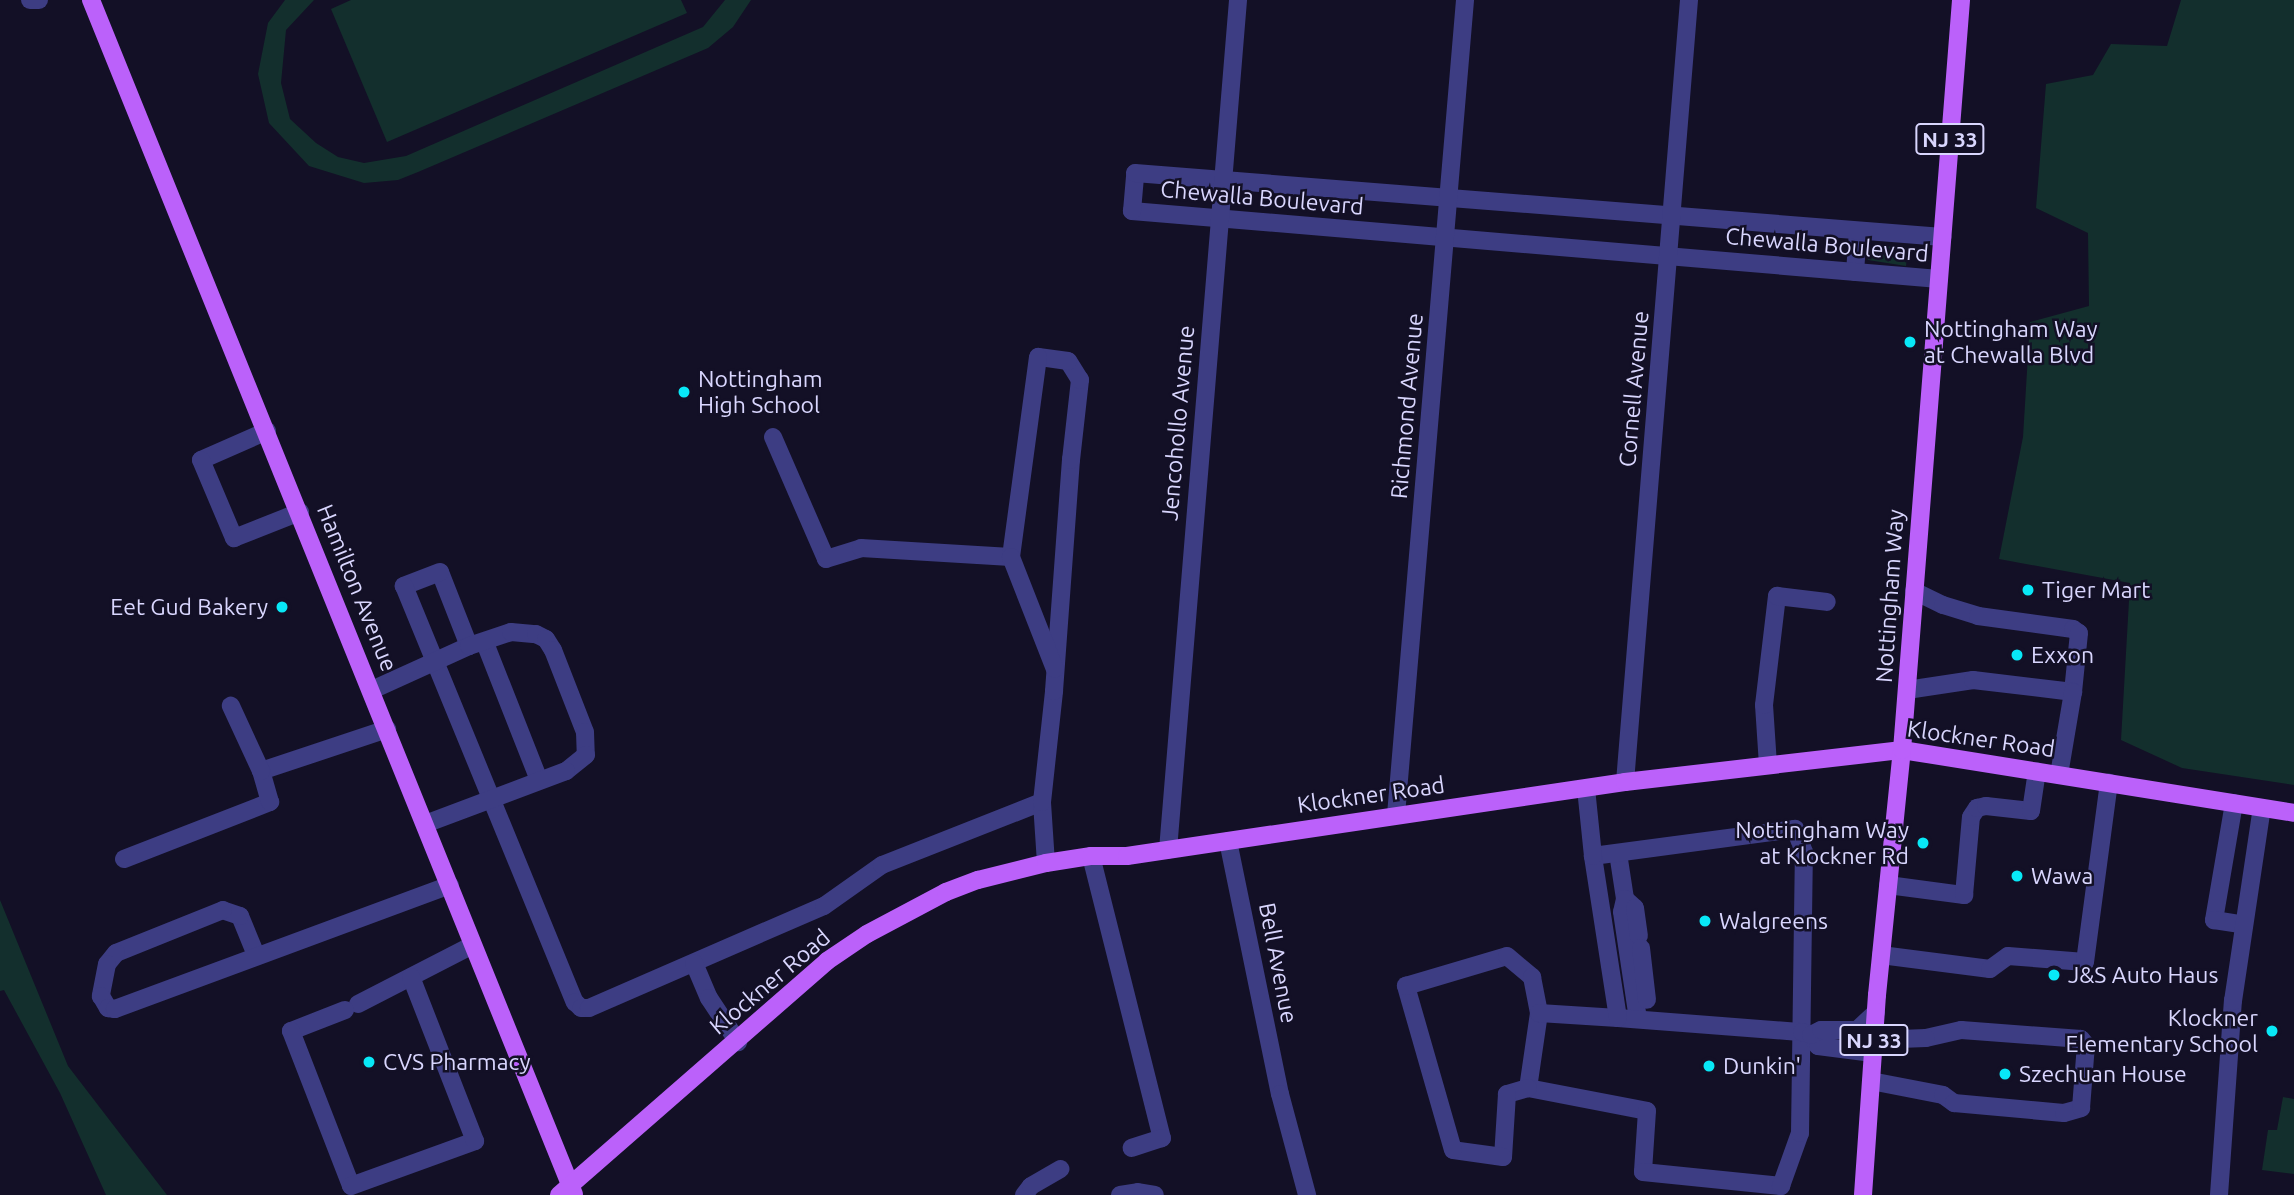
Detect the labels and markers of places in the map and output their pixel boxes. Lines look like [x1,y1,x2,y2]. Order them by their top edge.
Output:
place label: Nottingham Way at Chewalla Blvd [1924,315,2098,369]
marker: Nottingham Way at Chewalla Blvd [1902,334,1918,350]
place label: Nottingham High School [698,365,823,419]
marker: Nottingham High School [676,384,692,400]
place label: Tiger Mart [2042,576,2150,604]
marker: Tiger Mart [2020,582,2036,598]
place label: Eet Gud Bakery [110,593,268,621]
marker: Eet Gud Bakery [274,599,290,615]
place label: Exxon [2031,641,2094,669]
marker: Exxon [2009,647,2025,663]
place label: Nottingham Way at Klockner Rd [1735,816,1909,870]
marker: Nottingham Way at Klockner Rd [1915,835,1931,851]
place label: Wawa [2031,862,2093,890]
marker: Wawa [2009,868,2025,884]
place label: Walgreens [1719,907,1828,935]
marker: Walgreens [1697,913,1713,929]
place label: J&S Auto Haus [2068,961,2218,989]
marker: J&S Auto Haus [2046,967,2062,983]
place label: Klockner Elementary School [2065,1004,2258,1058]
marker: Klockner Elementary School [2264,1023,2280,1039]
place label: CVS Pharmacy [383,1048,531,1076]
place label: Dunkin' [1723,1052,1801,1080]
marker: CVS Pharmacy [361,1054,377,1070]
marker: Dunkin' [1701,1058,1717,1074]
place label: Szechuan House [2019,1060,2187,1088]
marker: Szechuan House [1997,1066,2013,1082]

